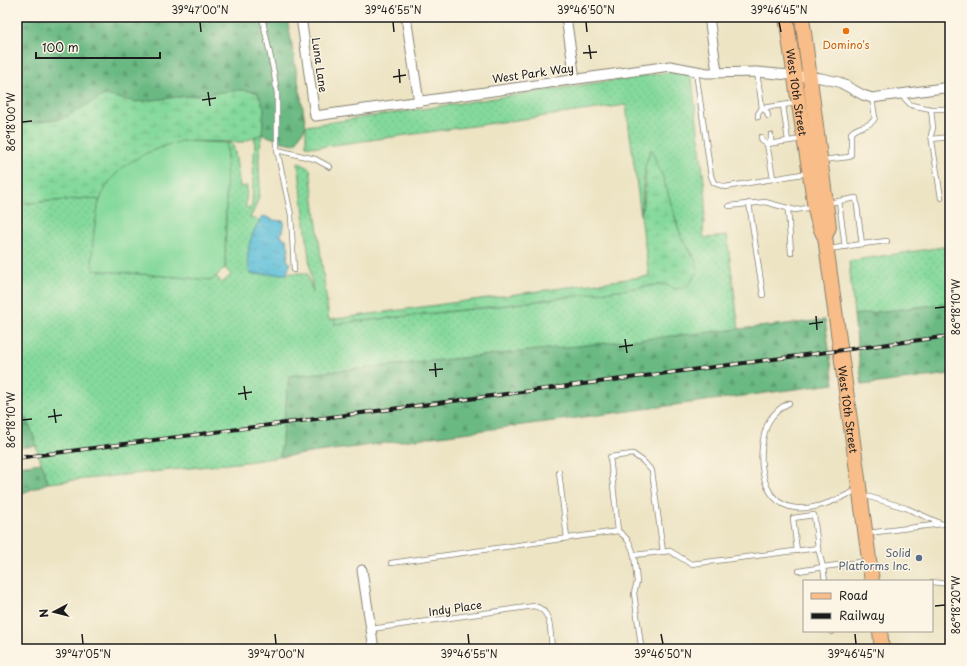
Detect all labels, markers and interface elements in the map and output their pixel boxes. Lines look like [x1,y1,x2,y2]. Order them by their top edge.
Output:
text: 39°47'00"N [171,2,229,17]
text: 39°46'55"N [364,2,422,17]
text: 39°46'50"N [557,2,615,17]
text: 39°46'45"N [751,2,808,17]
marker: Domino's [841,26,851,36]
scale bar [36,34,160,60]
street label: Luna Lane [308,36,332,94]
place label: Domino's [822,36,870,53]
text: 100 m [42,38,79,56]
street label: West 10th Street [782,47,812,138]
street label: West Park Way [491,59,575,87]
text: 86°18'00"W [3,92,18,151]
text: 86°18'10"W [948,278,963,335]
street label: West 10th Street [834,364,863,455]
text: 86°18'10"W [3,391,18,448]
place label: Solid Platforms Inc. [839,544,911,574]
marker: Solid Platforms Inc. [914,553,924,563]
text: 86°18'20"W [948,575,963,634]
legend [803,580,933,632]
text: Road [839,586,868,604]
north arrow [34,592,74,632]
street label: Indy Place [427,596,483,620]
text: Railway [839,606,885,624]
text: N [35,608,53,619]
text: 39°47'05"N [55,646,111,661]
text: 39°47'00"N [247,646,305,661]
text: 39°46'55"N [440,646,498,661]
text: 39°46'50"N [634,646,692,661]
text: 39°46'45"N [828,646,885,661]

